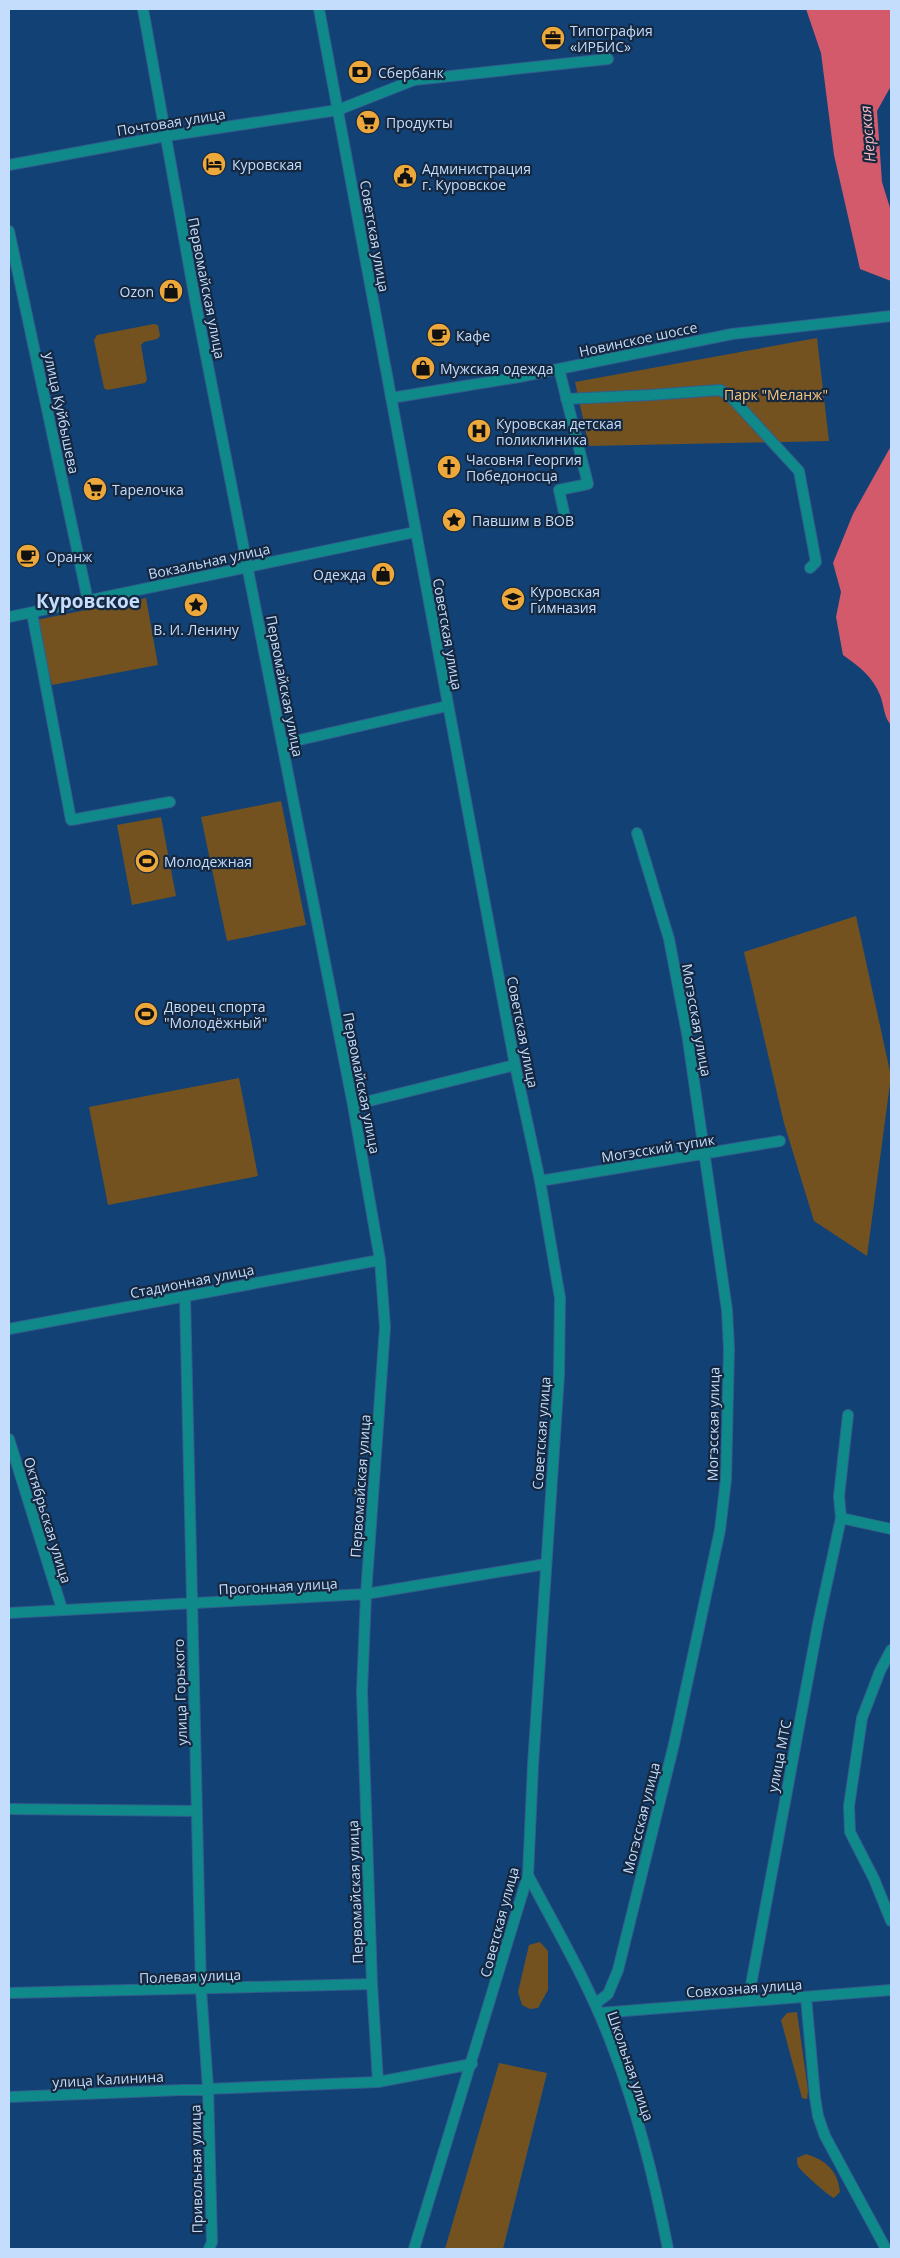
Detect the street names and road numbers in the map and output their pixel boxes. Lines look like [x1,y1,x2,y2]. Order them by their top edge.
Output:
street label: Почтовая улица [115,104,227,140]
street label: Советская улица [356,179,394,293]
street label: Первомайская улица [184,216,230,360]
street label: Новинское шоссе [577,317,699,361]
street label: улица Куйбышева [40,350,84,476]
street label: Вокзальная улица [146,539,272,583]
street label: Советская улица [429,577,467,691]
street label: Первомайская улица [262,614,308,758]
street label: Могэсская улица [678,962,716,1078]
street label: Советская улица [503,975,543,1089]
street label: Первомайская улица [339,1011,385,1155]
street label: Могэсский тупик [600,1130,717,1166]
street label: Стадионная улица [128,1260,256,1302]
street label: Могэсская улица [703,1367,723,1481]
street label: Советская улица [528,1376,554,1490]
street label: Первомайская улица [346,1414,374,1558]
street label: Октябрьская улица [20,1454,76,1586]
street label: Прогонная улица [218,1573,338,1599]
street label: улица Горького [169,1638,191,1746]
street label: улица МТС [763,1718,795,1794]
street label: Могэсская улица [618,1760,664,1876]
street label: Первомайская улица [343,1820,367,1964]
street label: Советская улица [475,1865,523,1979]
street label: Полевая улица [139,1965,241,1987]
street label: Совхозная улица [685,1974,803,2002]
street label: Школьная улица [603,2009,659,2123]
street label: улица Калинина [52,2067,164,2091]
street label: Привольная улица [185,2104,207,2234]

